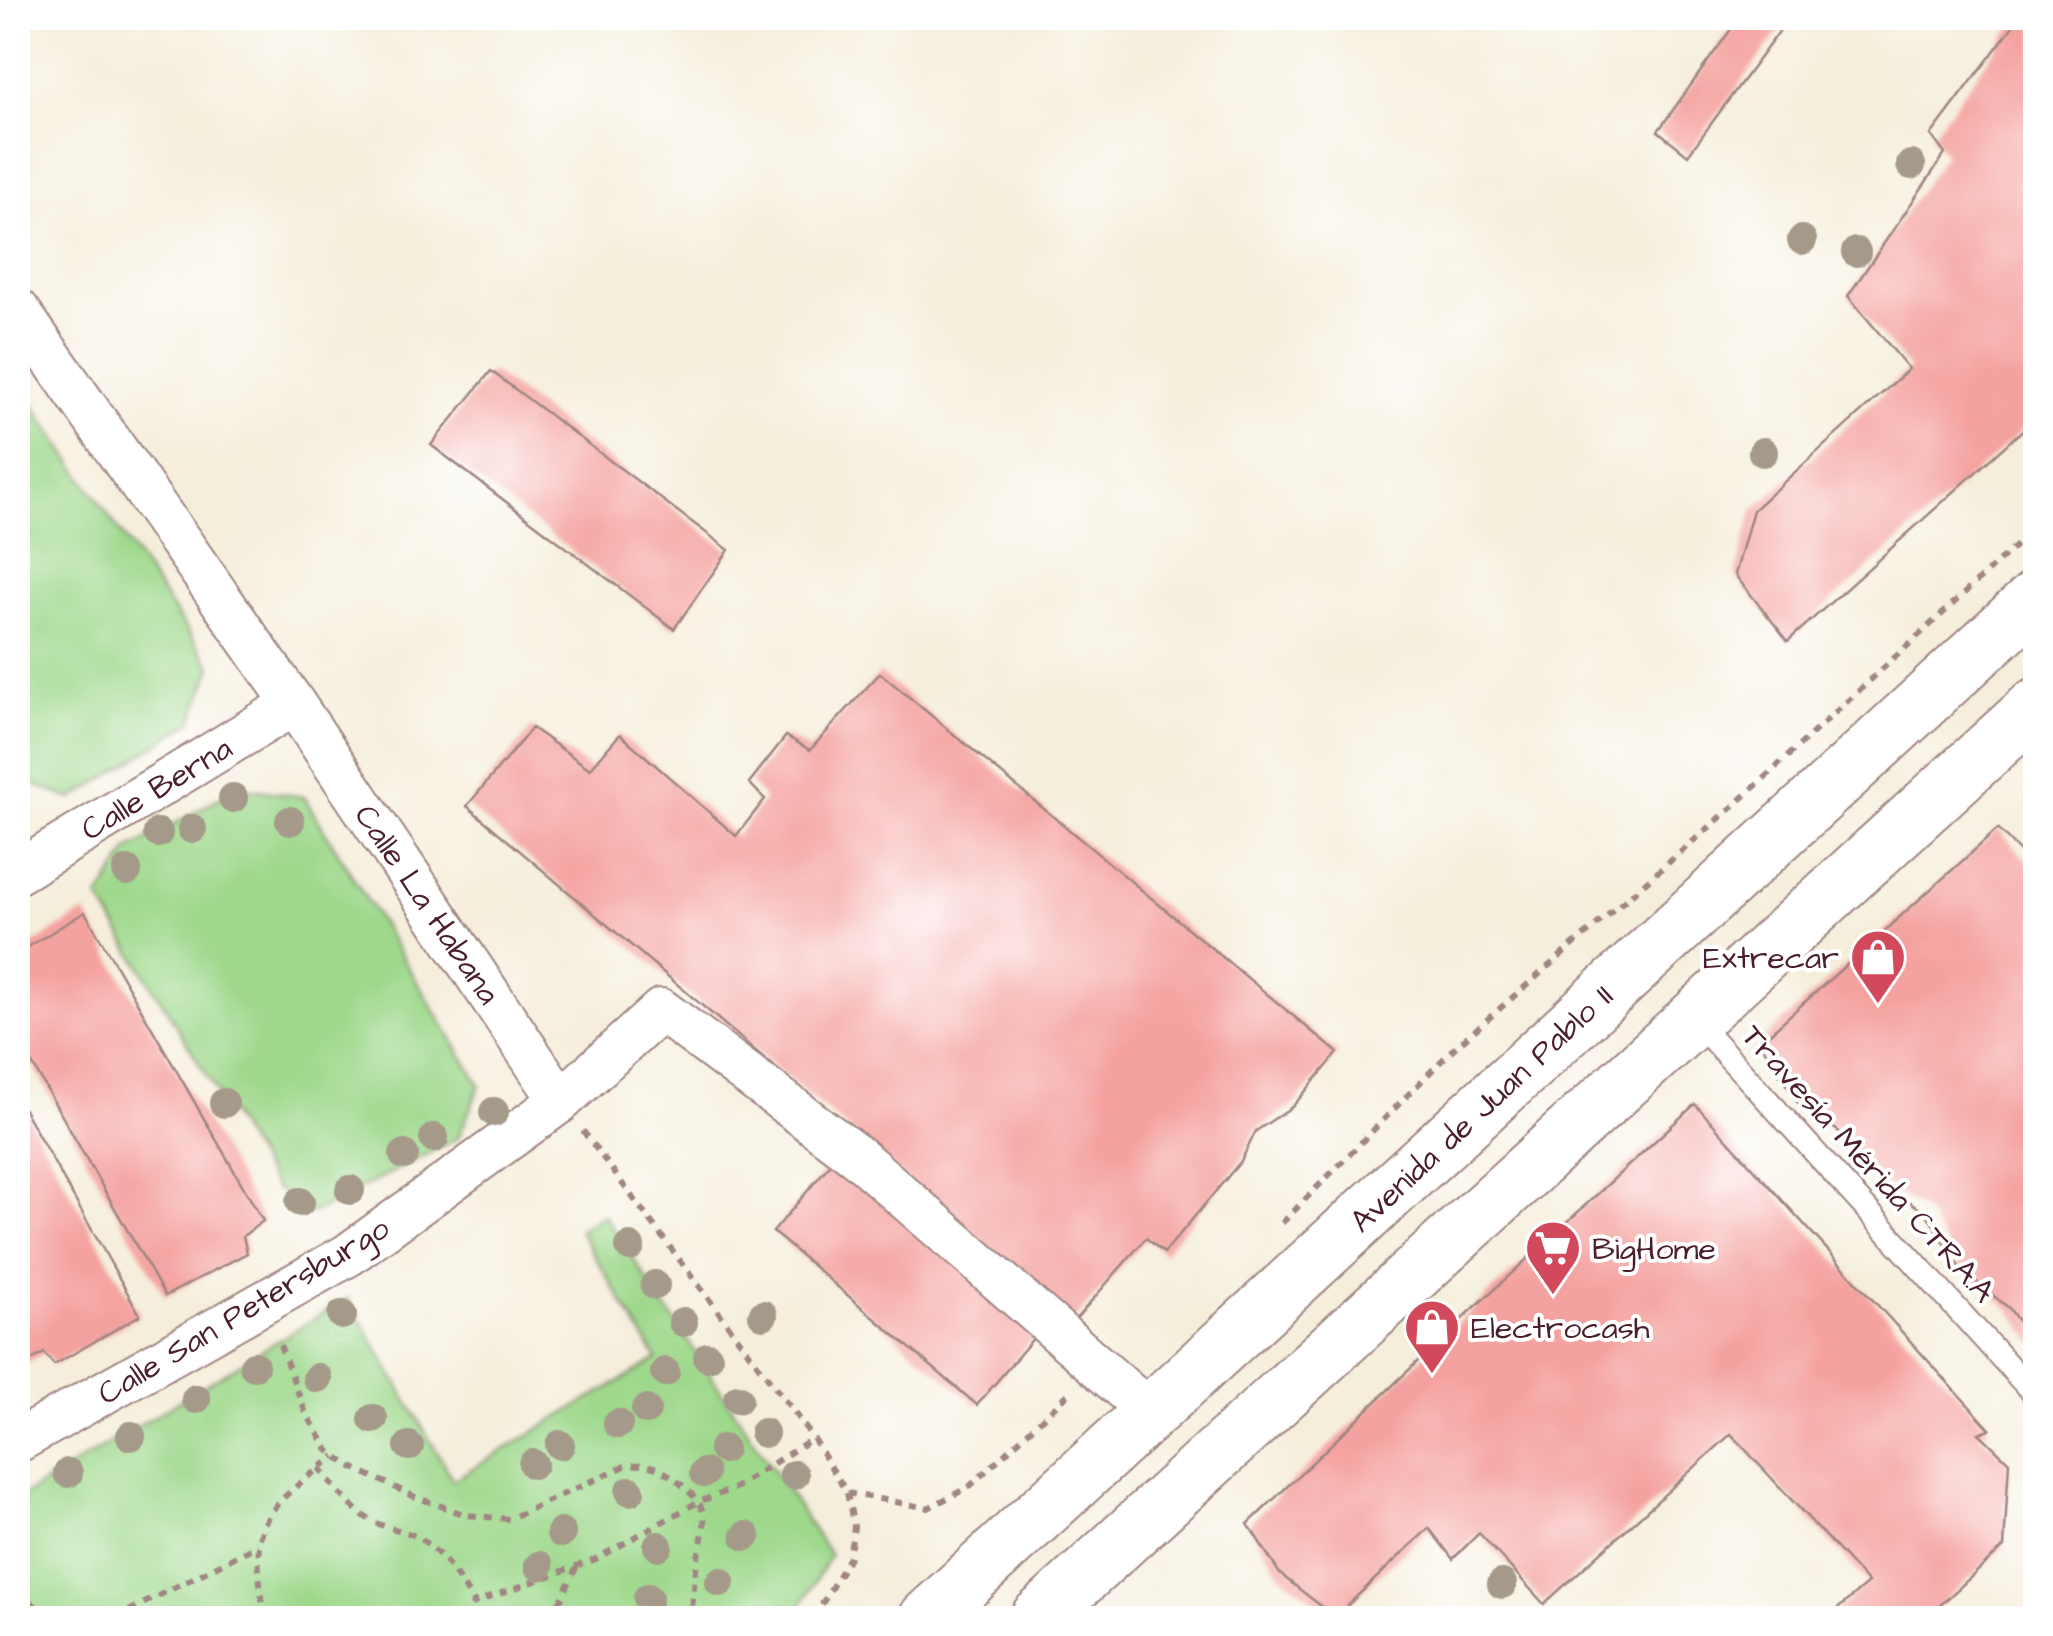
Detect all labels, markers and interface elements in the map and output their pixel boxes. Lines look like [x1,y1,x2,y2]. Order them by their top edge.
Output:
street label: Calle Berna [73,726,241,852]
street label: Calle La Habana [343,796,510,1014]
shop icon: Extrecar [1848,927,1908,1006]
place label: Extrecar [1703,936,1839,981]
street label: Avenida de Juan Pablo II [1340,975,1624,1243]
street label: Travesía Mérida CTRA.A [1731,1015,2005,1313]
street label: Calle San Petersburgo [90,1206,398,1416]
supermarket icon: BigHome [1523,1218,1583,1297]
place label: BigHome [1592,1227,1716,1272]
shop icon: Electrocash [1402,1297,1462,1376]
place label: Electrocash [1471,1306,1650,1351]

